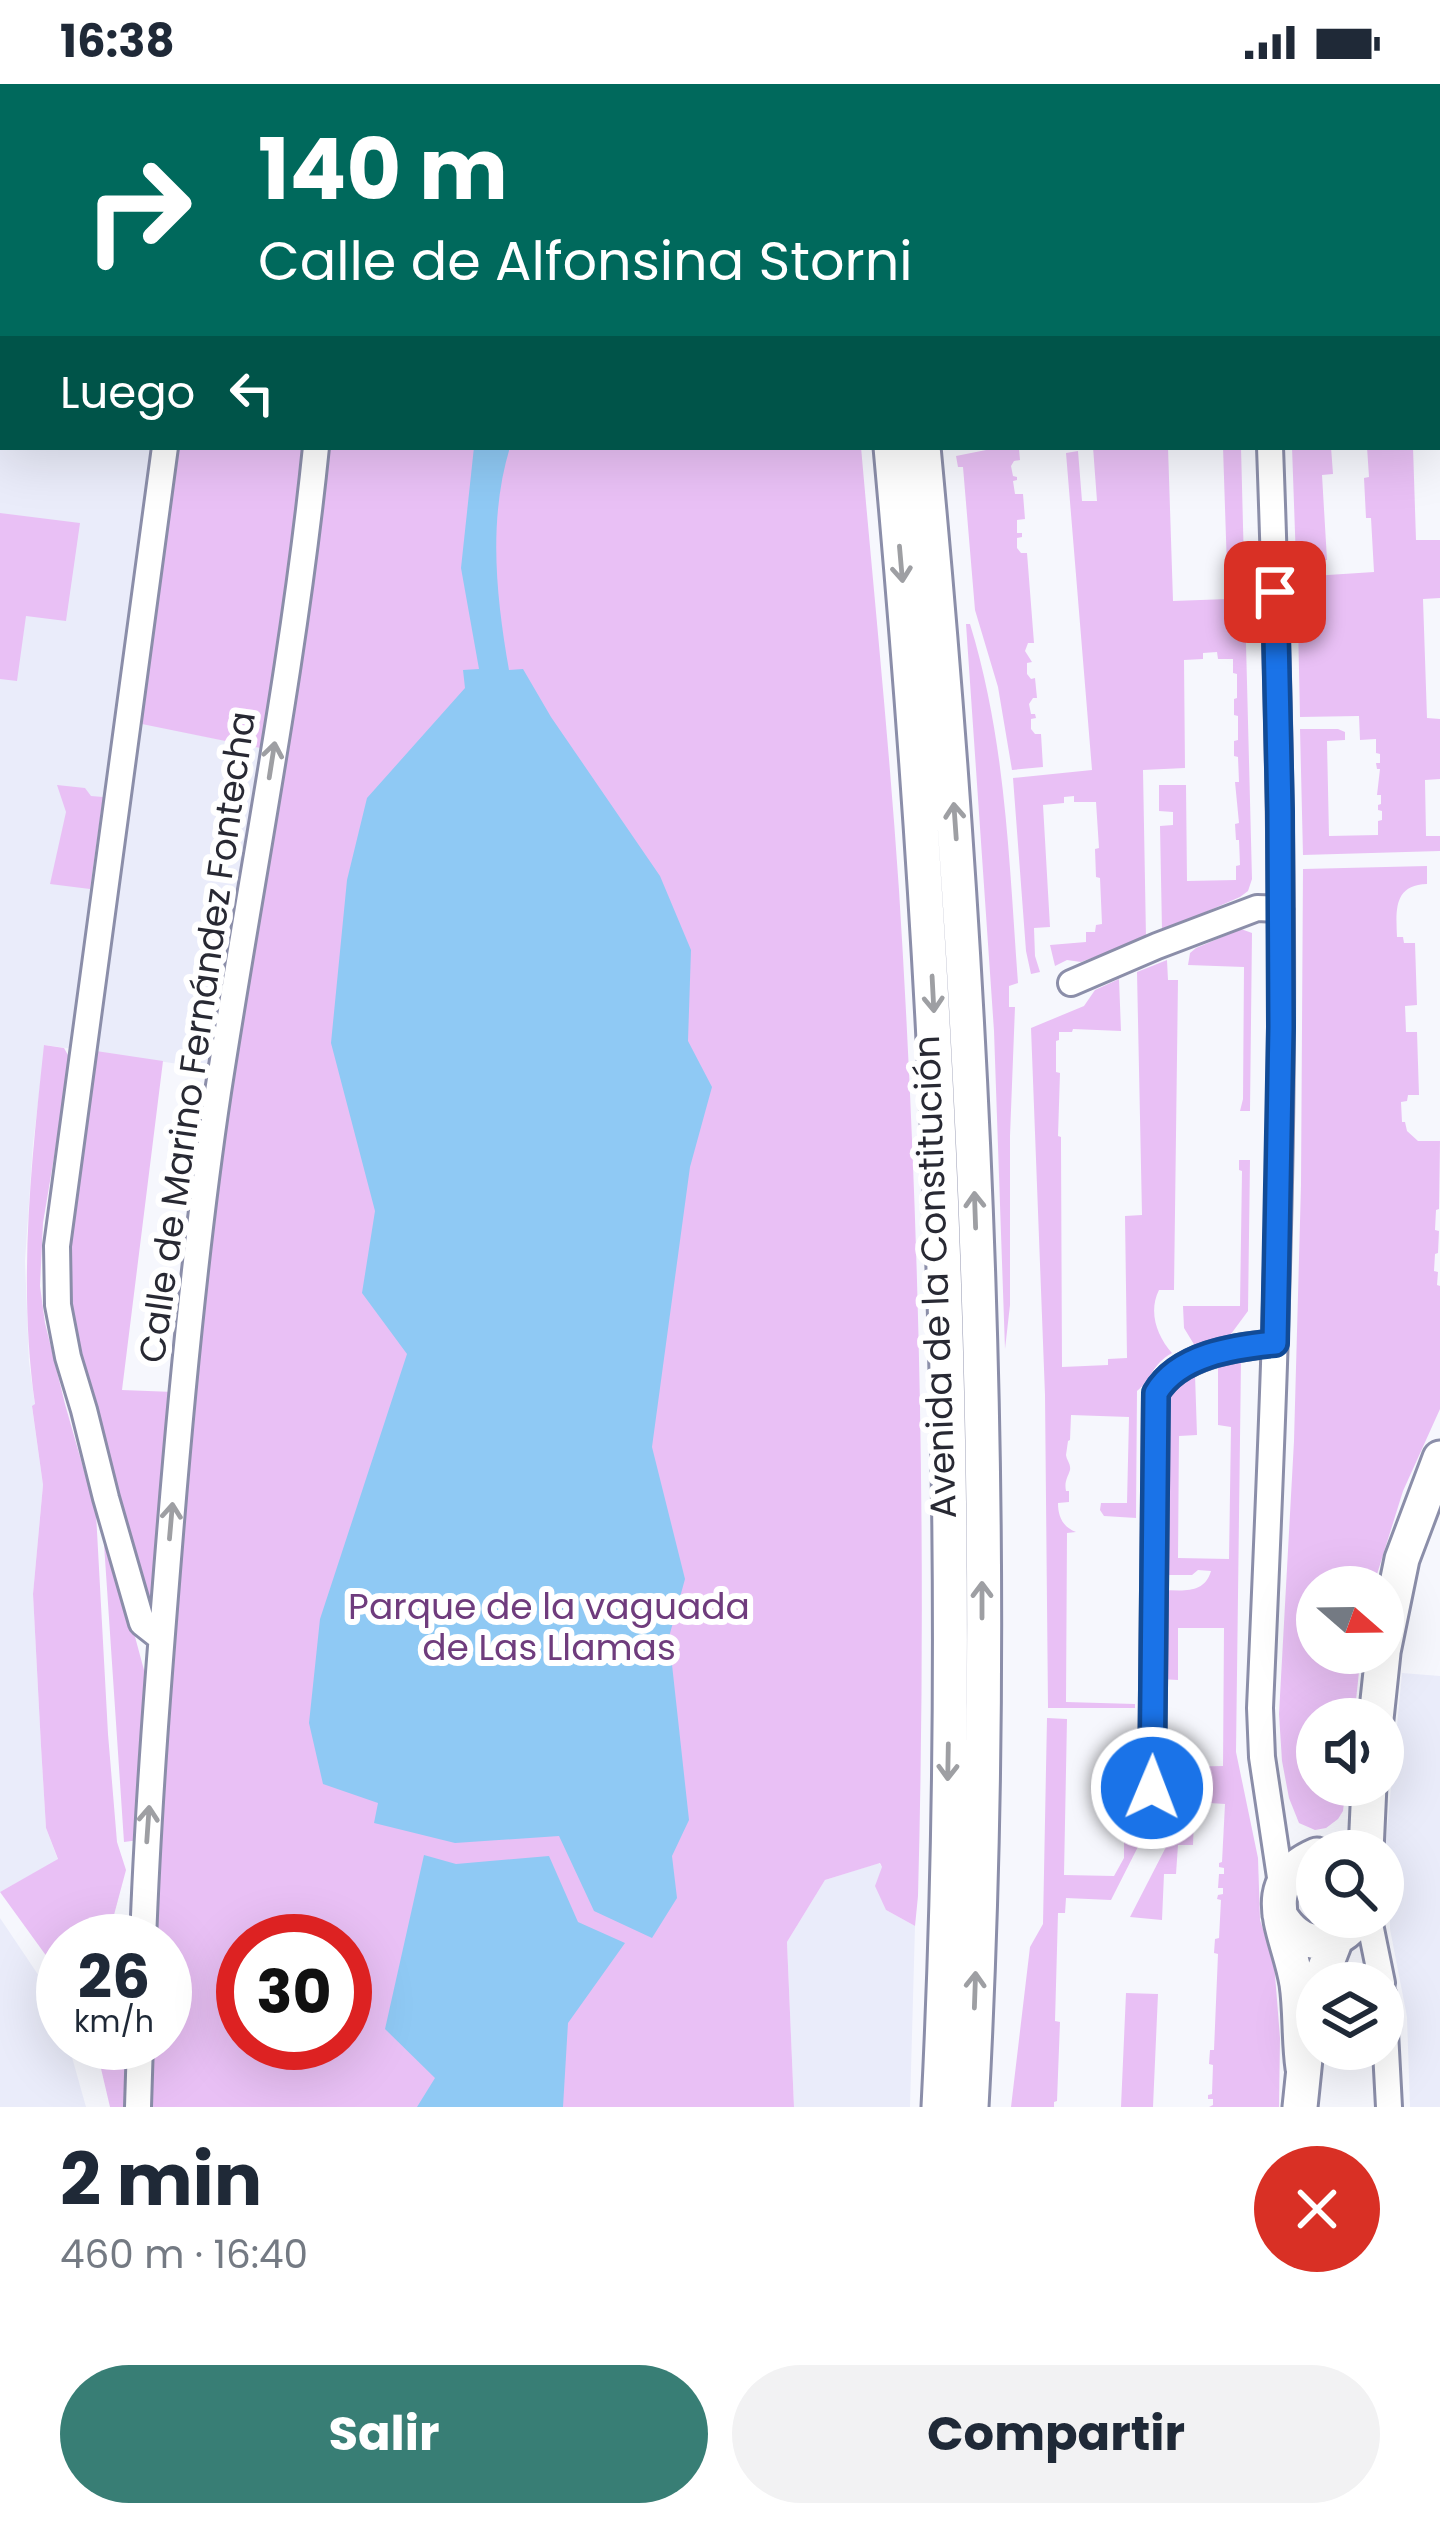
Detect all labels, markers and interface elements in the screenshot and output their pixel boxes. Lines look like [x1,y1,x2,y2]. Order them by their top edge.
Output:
text: 16:38 [60,10,175,73]
text: 140 m [258,111,508,228]
icon: right [60,132,216,288]
text: Calle de Alfonsina Storni [258,223,912,299]
icon: left [219,360,285,426]
text: Luego [60,361,195,424]
pin [1224,541,1326,643]
one-way arrow [890,543,913,582]
icon: arrive [1242,559,1308,625]
street label: Calle de Marino Fernández Fontecha [126,708,268,1366]
one-way arrow [261,742,284,781]
one-way arrow [943,802,966,841]
one-way arrow [922,974,945,1013]
street label: Avenida de la Constitución [901,1034,969,1520]
one-way arrow [963,1191,986,1230]
one-way arrow [160,1502,183,1541]
north arrow [1296,1566,1404,1674]
map controls [1296,1566,1404,2070]
park label: Parque de la vaguada de Las Llamas [348,1581,750,1673]
one-way arrow [971,1581,993,1620]
button: sound [1296,1698,1404,1806]
position arrow [1089,1725,1215,1851]
one-way arrow [937,1742,959,1781]
one-way arrow [137,1805,160,1844]
button: search [1296,1830,1404,1938]
speed limit sign: 30 [216,1914,372,2070]
text: 26 [78,1935,150,2019]
button: layers [1296,1962,1404,2070]
one-way arrow [964,1971,987,2010]
text: km/h [74,2000,154,2043]
text: 2 min [60,2129,262,2230]
button: close [1254,2146,1380,2272]
text: 460 m · 16:40 [60,2227,308,2282]
button: Salir [60,2365,708,2503]
button: Compartir [732,2365,1380,2503]

